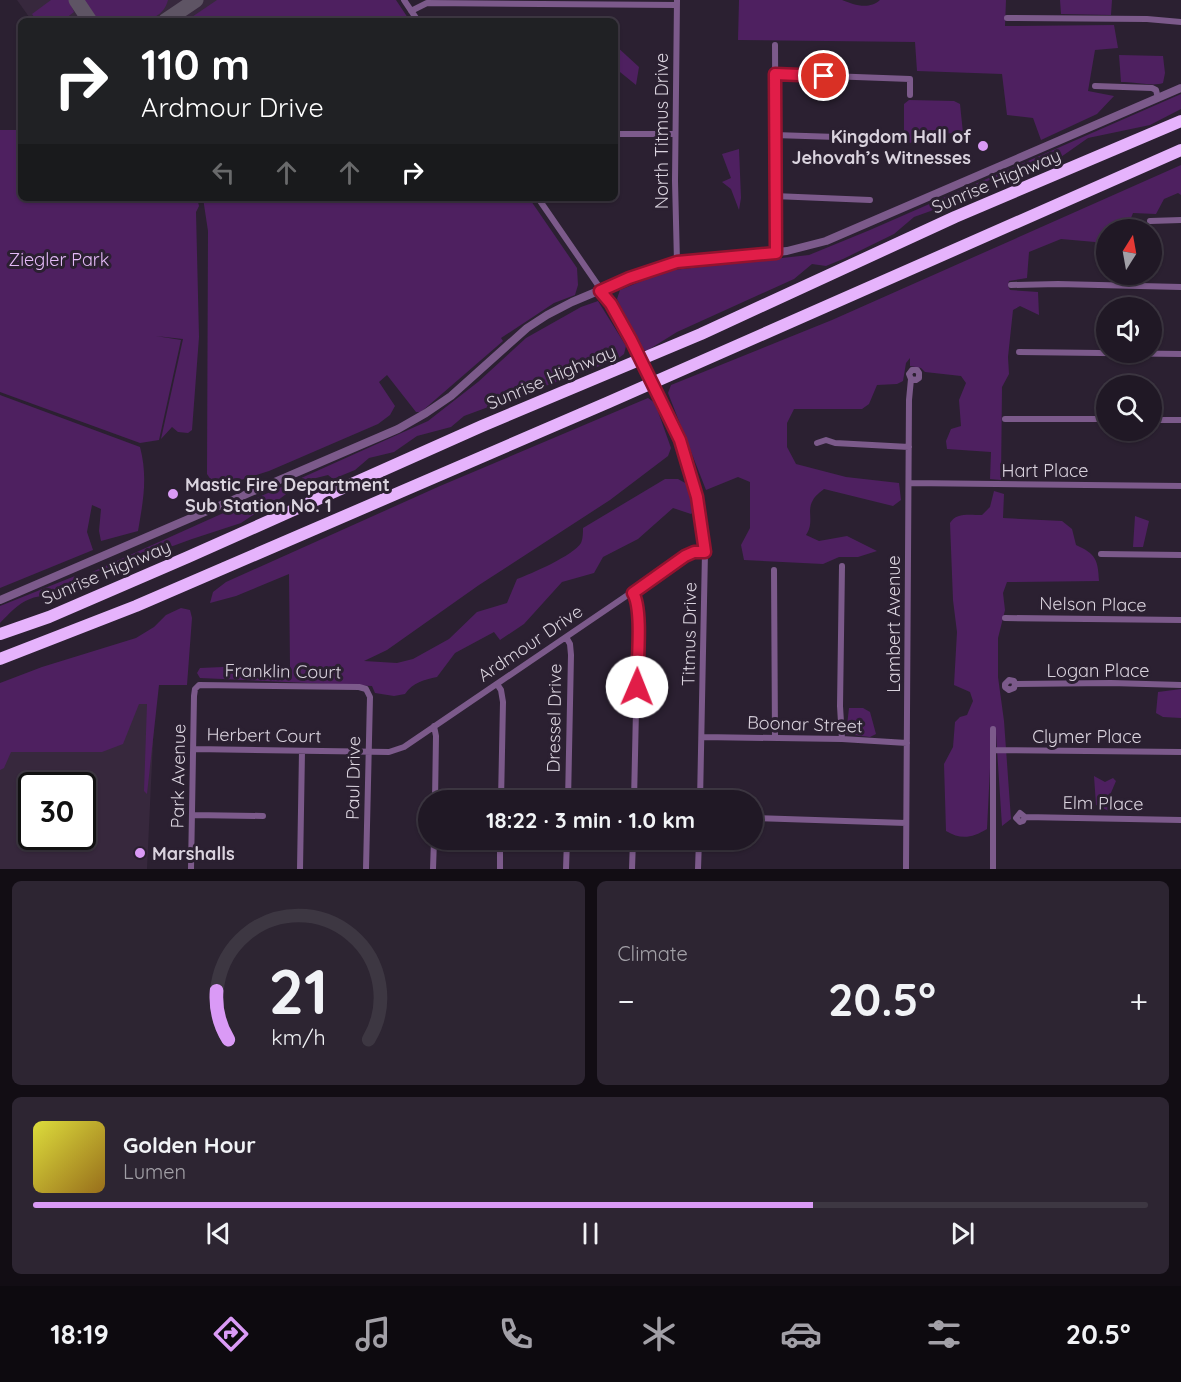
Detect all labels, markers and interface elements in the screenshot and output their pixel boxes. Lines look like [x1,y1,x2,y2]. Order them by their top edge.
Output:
text: 110 m [141,38,250,91]
icon: right [42,42,120,120]
pin [798,50,849,101]
street label: North Titmus Drive [650,53,673,209]
icon: arrive [807,59,840,92]
text: Ardmour Drive [141,90,324,124]
place label: Kingdom Hall of Jehovah’s Witnesses [792,125,971,169]
marker: Kingdom Hall of Jehovah’s Witnesses [976,139,990,153]
street label: Sunrise Highway [928,143,1064,219]
icon: left [207,156,240,189]
icon: ahead [270,156,303,189]
icon: ahead [333,156,366,189]
icon: right [396,156,429,189]
north arrow [1096,219,1162,285]
map controls [1096,219,1162,441]
park label: Ziegler Park [9,248,109,271]
button: sound [1096,297,1162,363]
street label: Sunrise Highway [483,339,619,415]
button: search [1096,375,1162,441]
street label: Hart Place [1001,459,1089,482]
place label: Mastic Fire Department Sub Station No. 1 [185,473,390,517]
marker: Mastic Fire Department Sub Station No. 1 [166,487,180,501]
street label: Sunrise Highway [38,534,174,610]
street label: Lambert Avenue [882,555,905,693]
street label: Titmus Drive [677,582,701,686]
street label: Nelson Place [1039,592,1147,616]
street label: Ardmour Drive [473,599,587,687]
position arrow [605,655,669,719]
street label: Franklin Court [224,658,342,684]
street label: Logan Place [1046,659,1150,682]
street label: Dressel Drive [542,663,566,773]
street label: Boonar Street [747,710,863,738]
street label: Herbert Court [206,722,322,748]
street label: Park Avenue [166,724,190,828]
street label: Clymer Place [1032,725,1142,748]
street label: Paul Drive [341,736,365,820]
speed limit sign: 30 [18,772,96,850]
street label: Elm Place [1062,791,1144,815]
text: 18:22 · 3 min · 1.0 km [486,806,695,834]
place label: Marshalls [152,842,235,865]
marker: Marshalls [133,846,147,860]
text: Climate [618,941,688,966]
text: 21 [268,952,328,1030]
text: 20.5° [828,971,936,1027]
text: − [618,980,635,1021]
text: + [1129,980,1148,1021]
text: km/h [271,1024,325,1050]
text: Golden Hour [123,1131,256,1159]
text: Lumen [123,1159,186,1184]
icon: previous [202,1217,235,1250]
icon: pause [574,1217,607,1250]
icon: next [946,1217,979,1250]
icon: directions [210,1313,252,1355]
icon: music [352,1313,394,1355]
icon: phone [495,1313,537,1355]
icon: climate [638,1313,680,1355]
icon: car [780,1313,822,1355]
icon: filters [923,1313,965,1355]
text: 18:19 [50,1317,109,1351]
text: 20.5° [1066,1317,1131,1351]

